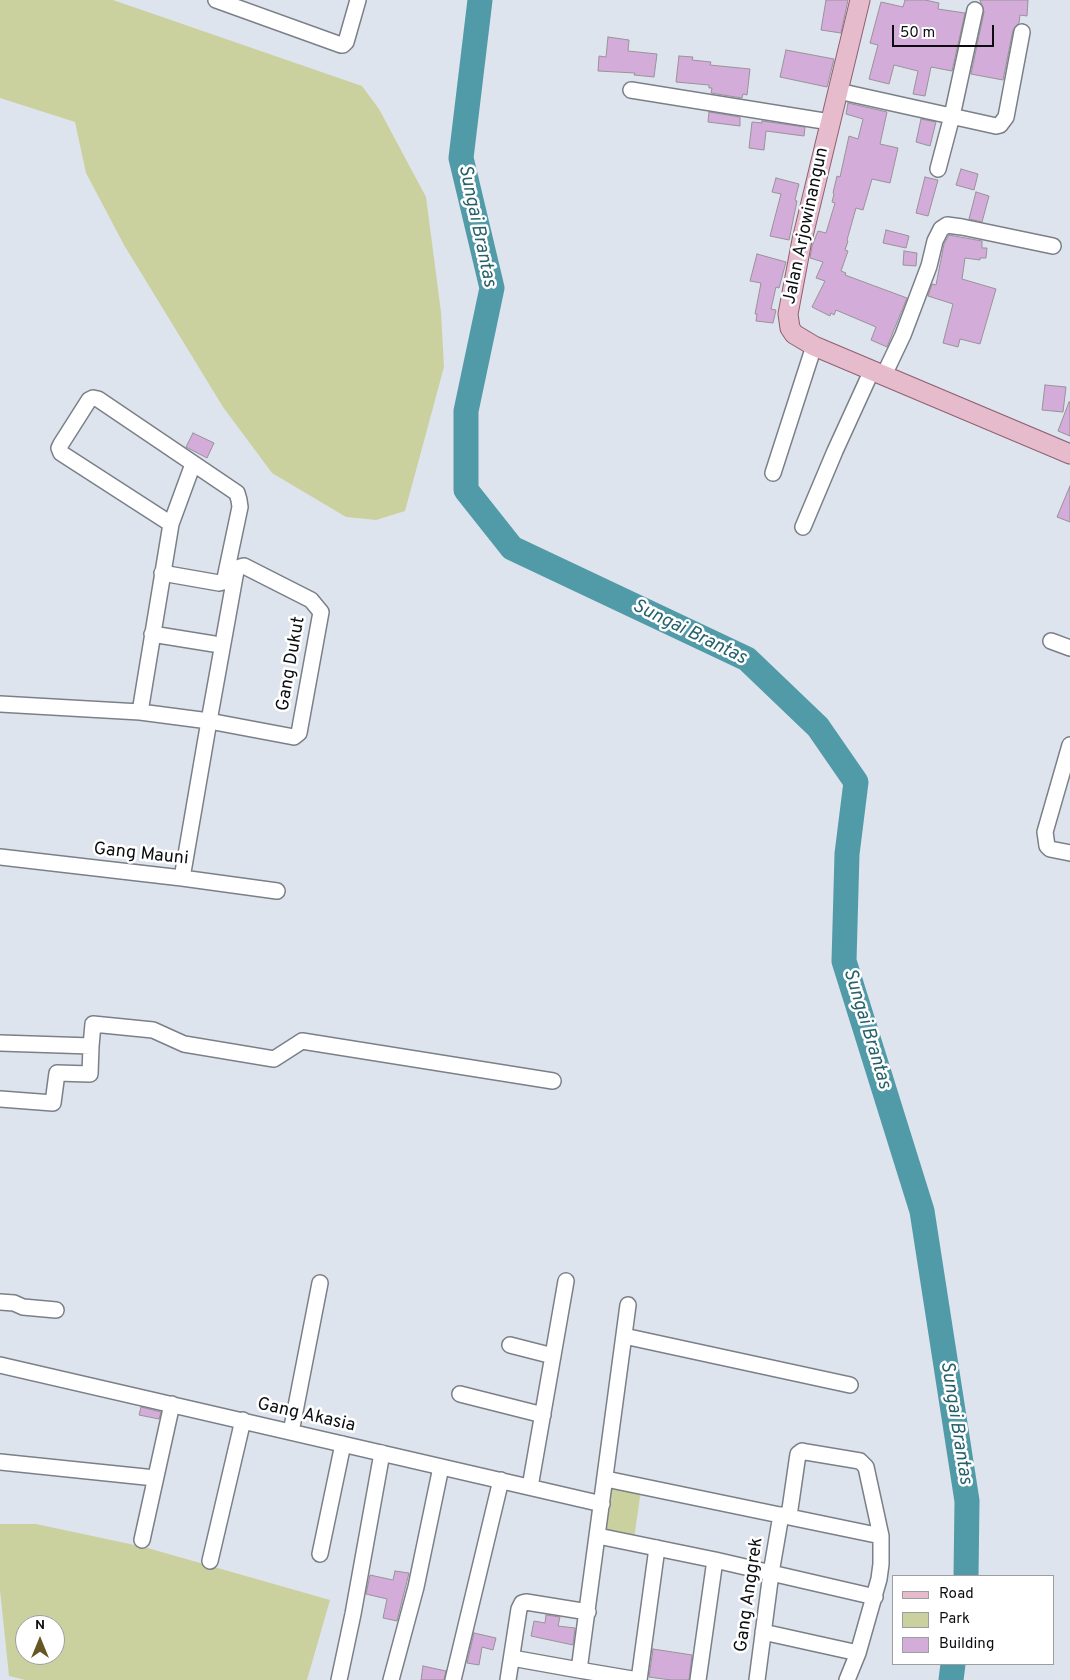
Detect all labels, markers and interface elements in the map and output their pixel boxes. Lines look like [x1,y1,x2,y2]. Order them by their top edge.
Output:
scale bar [895,15,998,47]
text: 50 m [900,24,935,43]
street label: Jalan Arjowinangun [780,146,834,306]
water label: Sungai Brantas [452,163,500,289]
water label: Sungai Brantas [628,595,750,671]
street label: Gang Dukut [273,615,311,713]
street label: Gang Mauni [93,839,189,871]
water label: Sungai Brantas [837,966,895,1092]
water label: Sungai Brantas [934,1360,976,1486]
street label: Gang Akasia [255,1394,357,1438]
street label: Gang Anggrek [731,1536,769,1654]
legend [892,1575,1055,1665]
text: Road [939,1585,974,1604]
text: Park [939,1610,970,1629]
north arrow [15,1615,65,1665]
text: N [35,1617,45,1634]
text: Building [939,1635,994,1654]

